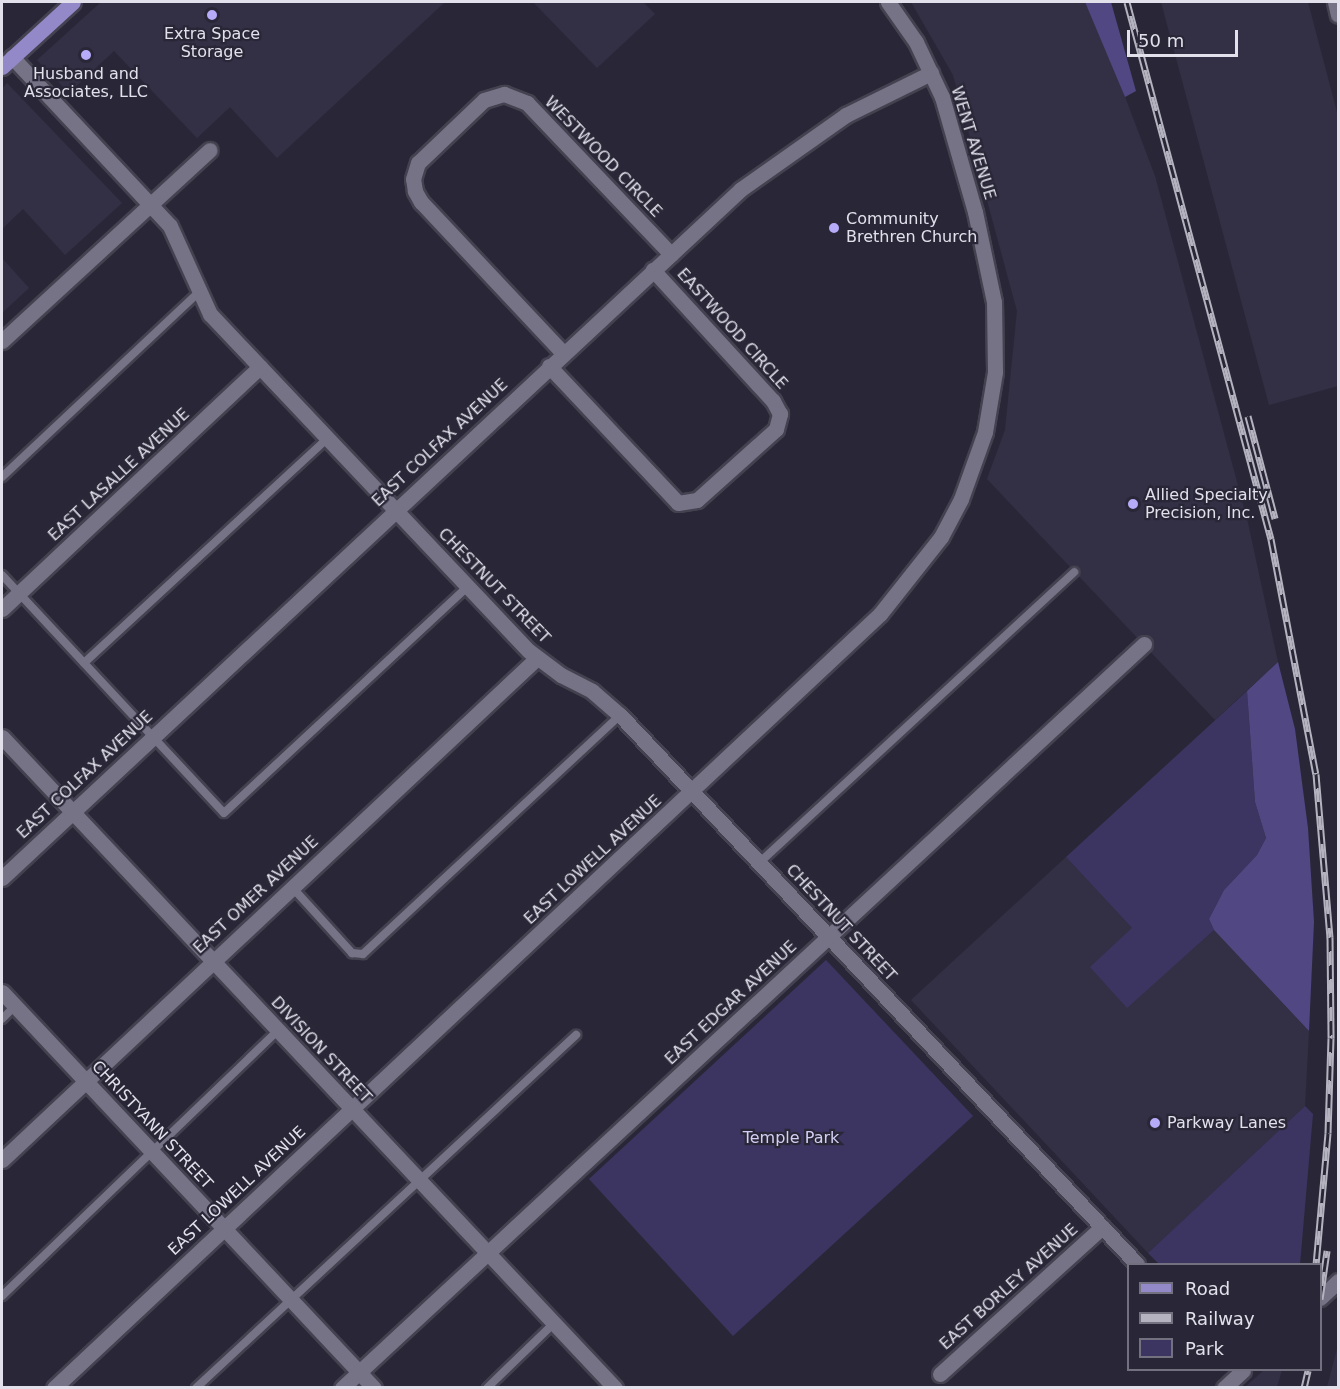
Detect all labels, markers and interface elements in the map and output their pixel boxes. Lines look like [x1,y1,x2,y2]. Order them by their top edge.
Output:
marker: Extra Space Storage [205,8,219,22]
scale bar [1130,18,1241,56]
place label: Extra Space Storage [164,24,260,62]
text: 50 m [1138,30,1184,51]
marker: Husband and Associates, LLC [79,48,93,62]
place label: Husband and Associates, LLC [24,64,148,102]
street label: WENT AVENUE [947,84,999,202]
street label: WESTWOOD CIRCLE [540,93,666,221]
place label: Community Brethren Church [846,209,977,247]
marker: Community Brethren Church [827,221,841,235]
street label: EASTWOOD CIRCLE [673,265,791,393]
street label: EAST COLFAX AVENUE [368,375,512,511]
street label: EAST LASALLE AVENUE [45,405,193,545]
place label: Allied Specialty Precision, Inc. [1145,485,1268,523]
marker: Allied Specialty Precision, Inc. [1126,497,1140,511]
street label: CHESTNUT STREET [434,524,554,648]
street label: EAST COLFAX AVENUE [13,707,157,843]
street label: EAST LOWELL AVENUE [520,791,666,929]
street label: EAST OMER AVENUE [190,832,322,958]
street label: CHESTNUT STREET [782,861,900,985]
street label: EAST EDGAR AVENUE [661,937,801,1069]
street label: DIVISION STREET [267,993,375,1107]
street label: CHRISTYANN STREET [88,1057,216,1193]
place label: Parkway Lanes [1167,1113,1286,1133]
marker: Parkway Lanes [1148,1116,1162,1130]
street label: EAST LOWELL AVENUE [164,1122,310,1260]
park label: Temple Park [743,1128,839,1148]
street label: EAST BORLEY AVENUE [936,1220,1082,1354]
legend [1127,1263,1322,1371]
text: Road [1185,1278,1230,1299]
text: Railway [1185,1308,1255,1329]
text: Park [1185,1338,1224,1359]

